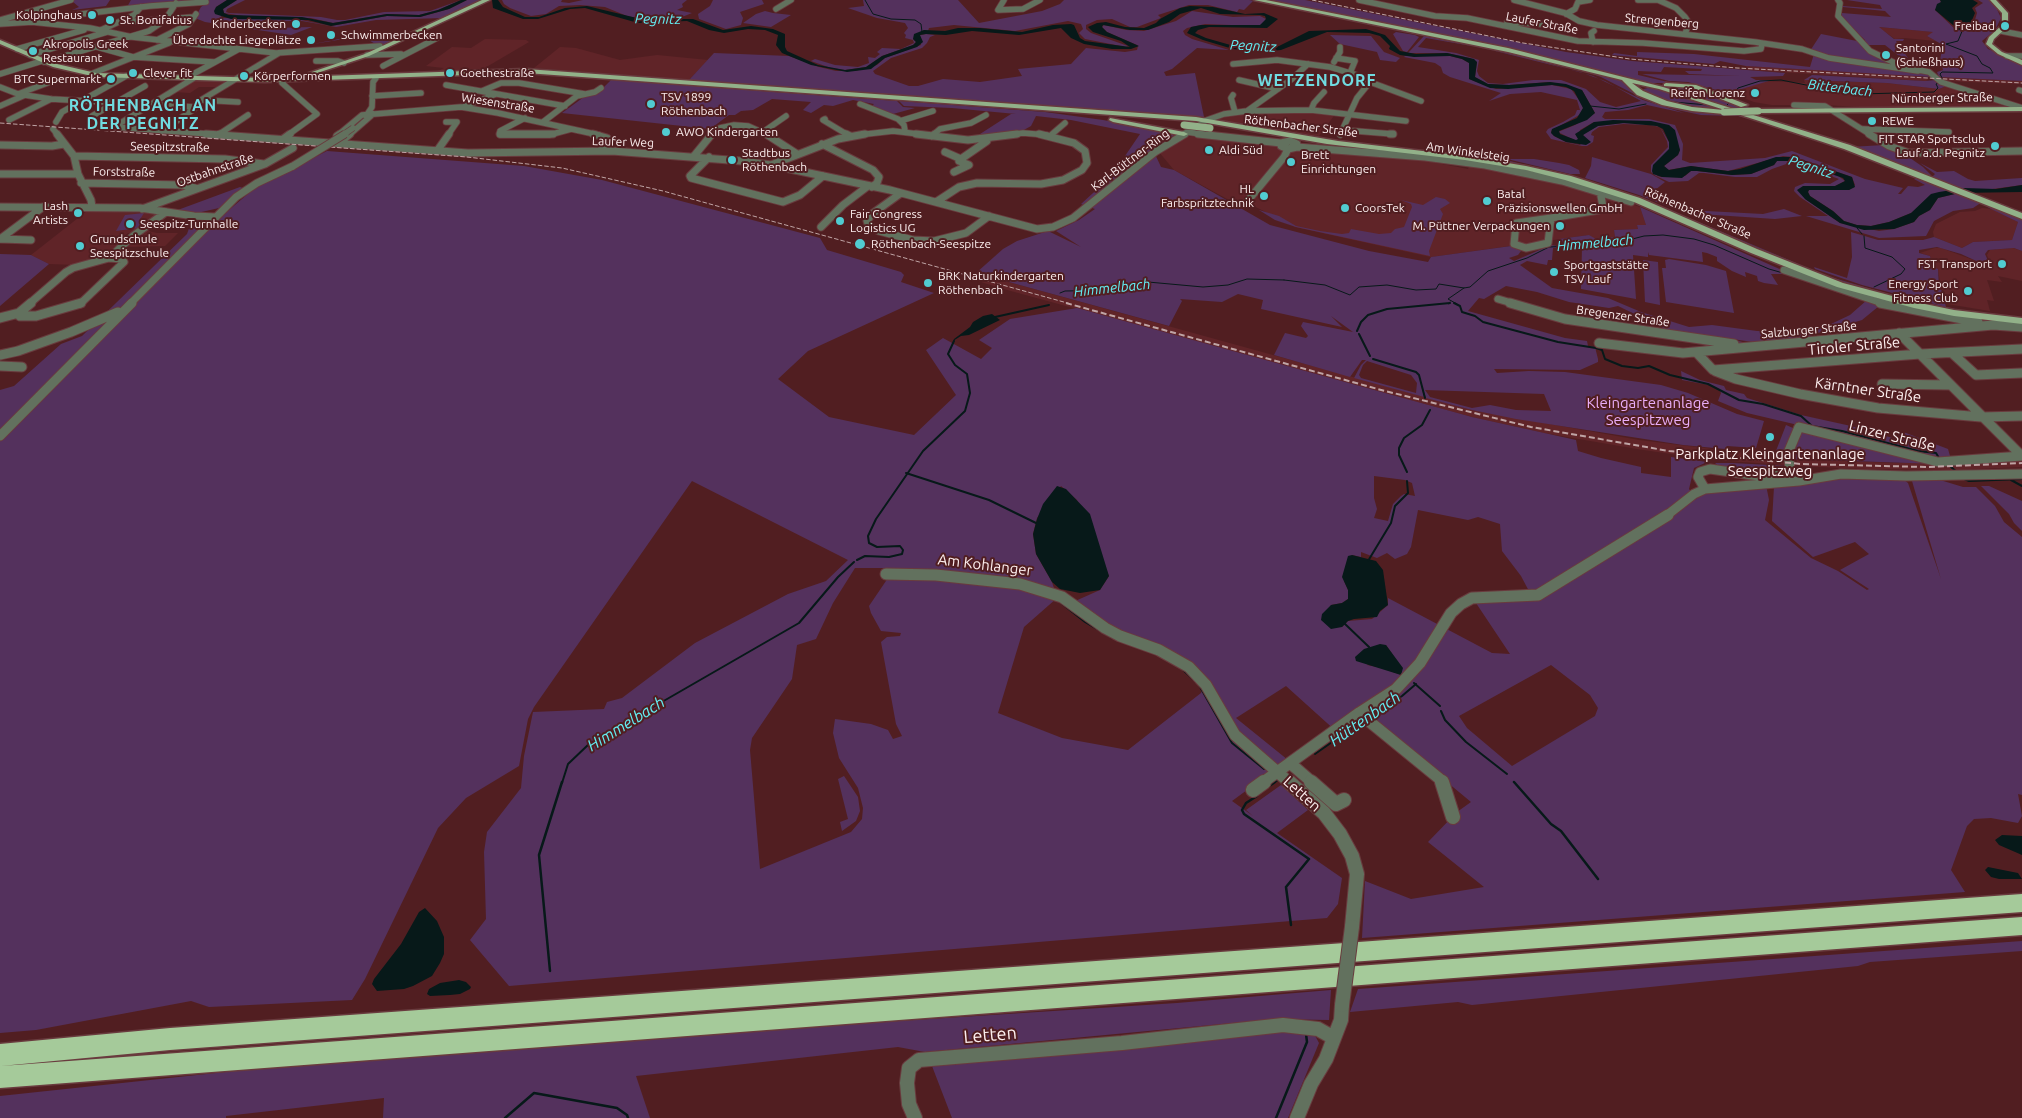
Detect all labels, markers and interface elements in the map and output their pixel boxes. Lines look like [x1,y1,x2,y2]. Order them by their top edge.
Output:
place label: Kolpinghaus [16,8,82,22]
marker: Kolpinghaus [86,9,98,21]
street label: Laufer Straße [1505,9,1579,37]
water label: Pegnitz [635,10,681,28]
street label: Strengenberg [1624,11,1700,31]
place label: St. Bonifatius [120,13,192,27]
marker: St. Bonifatius [104,14,116,26]
place label: Kinderbecken [212,17,286,31]
marker: Kinderbecken [290,18,302,30]
place label: Freibad [1955,19,1995,33]
marker: Freibad [1999,20,2011,32]
place label: Schwimmerbecken [341,28,442,42]
marker: Schwimmerbecken [325,29,337,41]
place label: Überdachte Liegeplätze [173,33,301,47]
marker: Überdachte Liegeplätze [305,34,317,46]
water label: Pegnitz [1230,36,1276,56]
place label: Akropolis Greek Restaurant [43,37,128,65]
place label: Santorini (Schießhaus) [1896,41,1964,69]
marker: Akropolis Greek Restaurant [27,45,39,57]
marker: Santorini (Schießhaus) [1880,49,1892,61]
place label: Clever fit [143,66,192,80]
place label: Goethestraße [460,66,534,80]
marker: Clever fit [127,67,139,79]
marker: Goethestraße [444,67,456,79]
place label: Körperformen [254,69,331,83]
marker: Körperformen [238,70,250,82]
district label: WETZENDORF [1256,71,1378,91]
place label: BTC Supermarkt [14,72,101,86]
marker: BTC Supermarkt [105,73,117,85]
water label: Bitterbach [1807,76,1873,100]
place label: Reifen Lorenz [1671,86,1745,100]
marker: Reifen Lorenz [1749,87,1761,99]
street label: Wiesenstraße [460,90,536,116]
place label: TSV 1899 Röthenbach [661,90,726,118]
street label: Nürnberger Straße [1891,90,1993,106]
district label: RÖTHENBACH AN DER PEGNITZ [67,96,219,134]
marker: TSV 1899 Röthenbach [645,98,657,110]
street label: Röthenbacher Straße [1243,112,1359,140]
place label: REWE [1882,114,1914,128]
marker: REWE [1866,115,1878,127]
place label: AWO Kindergarten [676,125,778,139]
marker: AWO Kindergarten [660,126,672,138]
street label: Karl-Büttner-Ring [1088,126,1172,194]
place label: FIT STAR Sportsclub Lauf a.d. Pegnitz [1878,132,1985,160]
street label: Laufer Weg [592,134,654,150]
street label: Seespitzstraße [130,139,210,155]
street label: Am Winkelsteig [1425,139,1511,165]
marker: FIT STAR Sportsclub Lauf a.d. Pegnitz [1989,140,2001,152]
place label: Aldi Süd [1219,143,1263,157]
marker: Aldi Süd [1203,144,1215,156]
place label: Stadtbus Röthenbach [742,146,807,174]
place label: Brett Einrichtungen [1301,148,1376,176]
street label: Ostbahnstraße [175,150,255,190]
water label: Pegnitz [1786,152,1836,182]
marker: Stadtbus Röthenbach [726,154,738,166]
marker: Brett Einrichtungen [1285,156,1297,168]
street label: Forststraße [93,164,155,180]
place label: HL Farbspritztechnik [1161,182,1254,210]
street label: Röthenbacher Straße [1642,184,1754,242]
place label: Batal Präzisionswellen GmbH [1497,187,1623,215]
marker: HL Farbspritztechnik [1258,190,1270,202]
marker: Batal Präzisionswellen GmbH [1481,195,1493,207]
place label: Lash Artists [33,199,68,227]
place label: CoorsTek [1355,201,1405,215]
marker: CoorsTek [1339,202,1351,214]
marker: Lash Artists [72,207,84,219]
place label: Fair Congress Logistics UG [850,207,922,235]
marker: Fair Congress Logistics UG [834,215,846,227]
place label: Seespitz-Turnhalle [140,217,238,231]
marker: Seespitz-Turnhalle [124,218,136,230]
place label: M. Püttner Verpackungen [1412,219,1550,233]
marker: M. Püttner Verpackungen [1554,220,1566,232]
water label: Himmelbach [1556,231,1634,255]
place label: Grundschule Seespitzschule [90,232,169,260]
marker: Röthenbach-Seespitze [853,237,867,251]
place label: Röthenbach-Seespitze [871,237,991,251]
marker: Grundschule Seespitzschule [74,240,86,252]
place label: FST Transport [1918,257,1992,271]
place label: Sportgaststätte TSV Lauf [1564,258,1649,286]
marker: FST Transport [1996,258,2008,270]
marker: Sportgaststätte TSV Lauf [1548,266,1560,278]
place label: BRK Naturkindergarten Röthenbach [938,269,1064,297]
water label: Himmelbach [1073,276,1151,300]
marker: BRK Naturkindergarten Röthenbach [922,277,934,289]
place label: Energy Sport Fitness Club [1888,277,1958,305]
marker: Energy Sport Fitness Club [1962,285,1974,297]
street label: Bregenzer Straße [1575,302,1671,330]
street label: Salzburger Straße [1761,319,1857,341]
street label: Tiroler Straße [1807,333,1901,359]
street label: Kärntner Straße [1814,374,1922,406]
park label: Kleingartenanlage Seespitzweg [1586,394,1710,429]
street label: Linzer Straße [1847,417,1937,455]
marker: Parkplatz Kleingartenanlage Seespitzweg [1764,431,1776,443]
place label: Parkplatz Kleingartenanlage Seespitzweg [1675,445,1865,480]
street label: Am Kohlanger [937,550,1033,580]
water label: Hüttenbach [1326,687,1404,751]
water label: Himmelbach [584,693,668,755]
street label: Letten [1279,772,1325,816]
street label: Letten [962,1022,1018,1048]

